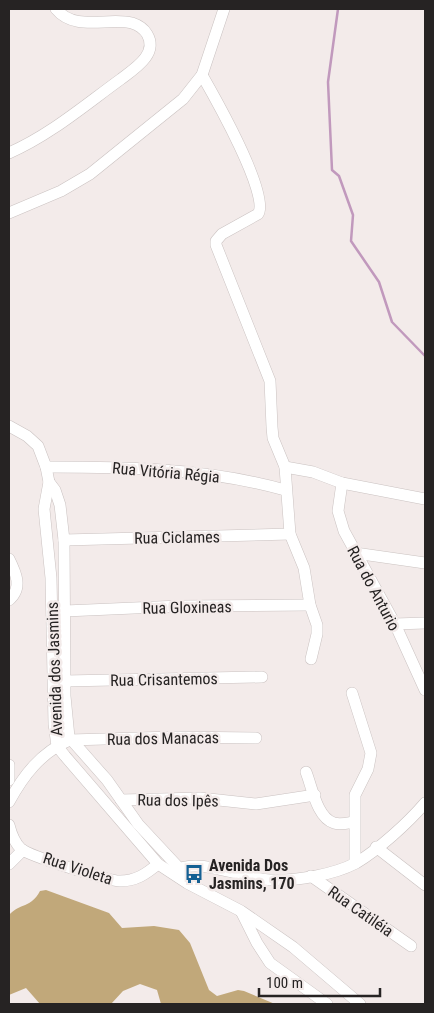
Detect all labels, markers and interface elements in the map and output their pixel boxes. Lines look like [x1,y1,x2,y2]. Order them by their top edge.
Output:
street label: Rua Vitória Régia [111,458,221,487]
street label: Rua Ciclames [134,527,220,548]
street label: Rua do Anturio [343,543,404,634]
street label: Rua Gloxineas [142,597,232,618]
street label: Avenida dos Jasmins [43,602,66,736]
street label: Rua Crisantemos [110,669,218,690]
street label: Rua dos Manacas [107,728,219,749]
street label: Rua dos Ipês [137,790,219,811]
street label: Rua Violeta [41,848,115,889]
place label: Avenida Dos Jasmins, 170 [209,856,295,893]
bus stop icon: Avenida Dos Jasmins, 170 [183,863,205,885]
street label: Rua Catiléia [324,882,397,941]
scale bar [259,966,380,998]
text: 100 m [266,974,303,992]

